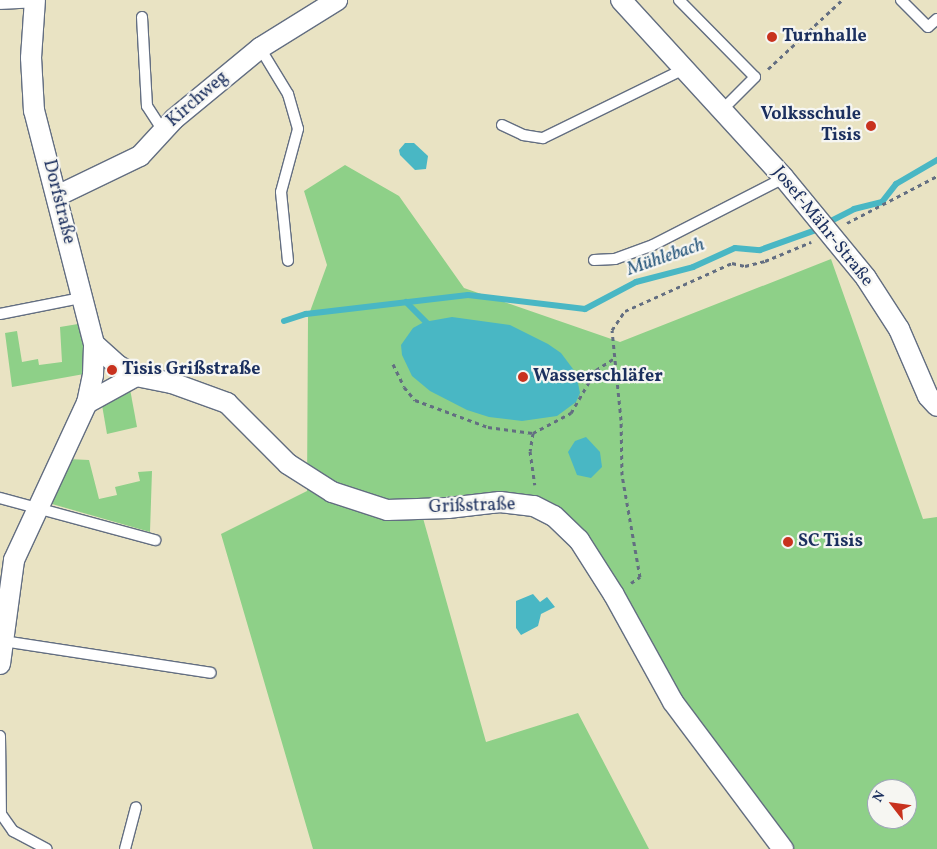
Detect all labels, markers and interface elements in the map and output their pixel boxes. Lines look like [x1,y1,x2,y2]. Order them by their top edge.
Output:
place label: Turnhalle [782,26,867,48]
marker: Turnhalle [766,31,778,43]
street label: Kirchweg [163,67,233,133]
place label: Volksschule Tisis [760,105,861,148]
marker: Volksschule Tisis [865,120,877,132]
street label: Dorfstraße [37,158,79,246]
street label: Josef-Mähr-Straße [767,162,877,292]
water label: Mühlebach [624,234,708,282]
place label: Tisis Grißstraße [122,359,261,381]
marker: Tisis Grißstraße [106,364,118,376]
place label: Wasserschläfer [533,366,663,388]
marker: Wasserschläfer [517,371,529,383]
street label: Grißstraße [428,495,516,519]
place label: SC Tisis [798,531,863,553]
marker: SC Tisis [782,536,794,548]
north arrow [867,779,917,829]
text: N [869,788,890,806]

